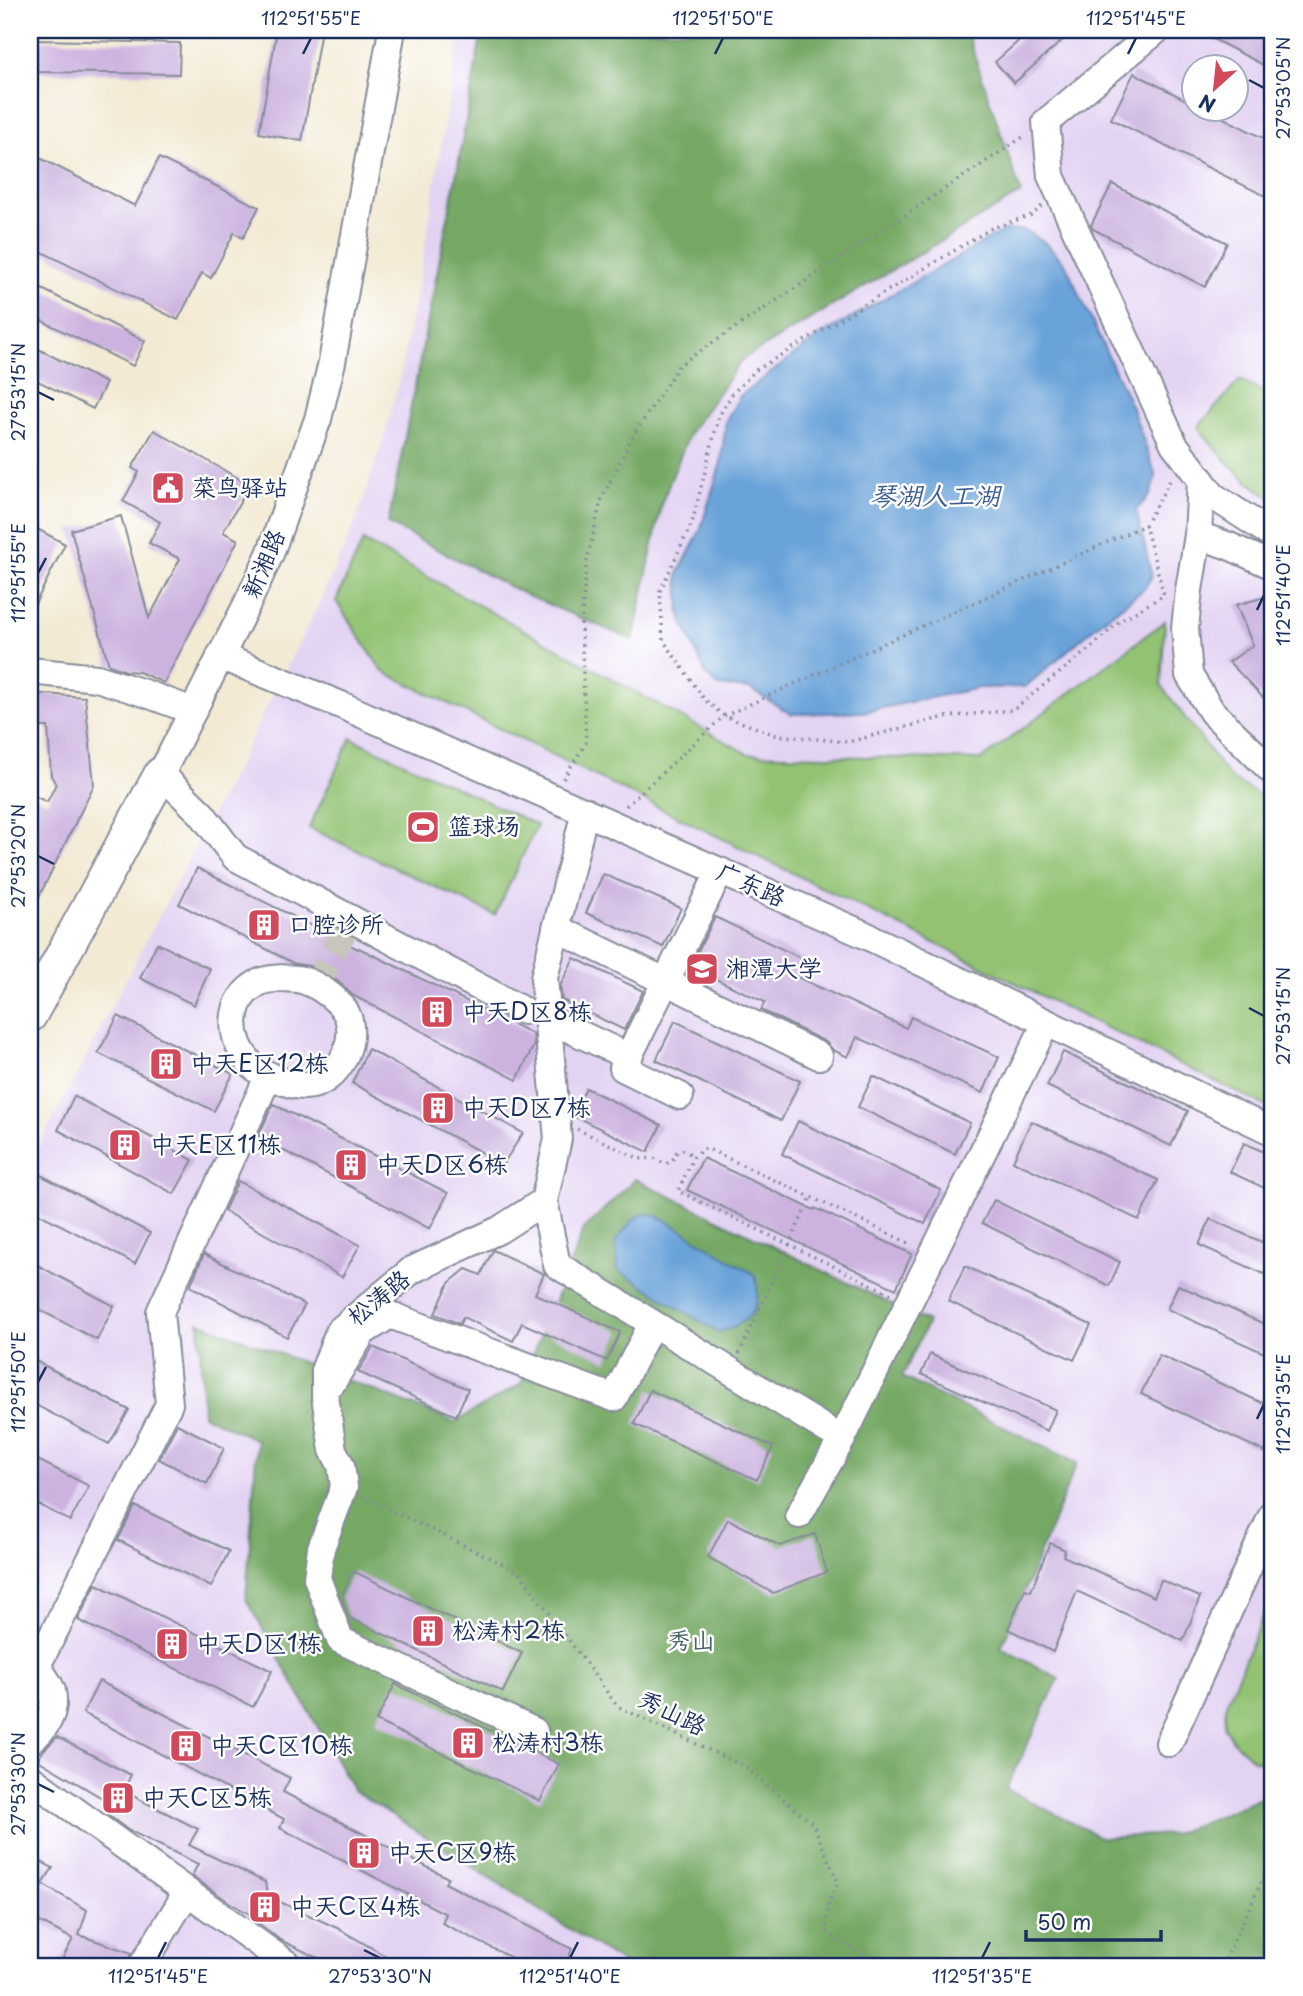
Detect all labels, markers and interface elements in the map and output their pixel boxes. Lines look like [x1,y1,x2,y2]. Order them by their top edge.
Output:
text: 112°51'55"E [261,4,361,31]
text: 112°51'50"E [672,4,774,31]
text: 112°51'45"E [1086,4,1186,31]
text: 27°53'05"N [1269,36,1296,140]
north arrow [1180,52,1250,122]
text: N [1194,88,1220,120]
text: 27°53'15"N [4,343,31,441]
place label: 菜鸟驿站 [192,468,288,504]
public building icon: 菜鸟驿站 [149,469,187,507]
water label: 琴湖人工湖 [870,475,1003,514]
text: 112°51'55"E [4,523,31,623]
street label: 新湘路 [232,523,293,603]
text: 112°51'40"E [1269,544,1296,646]
text: 27°53'20"N [4,804,31,908]
place label: 篮球场 [448,807,520,843]
sports icon: 篮球场 [404,808,442,846]
street label: 广东路 [712,852,792,914]
place label: 口腔诊所 [288,905,384,941]
building icon: 口腔诊所 [245,906,283,944]
place label: 湘潭大学 [726,949,822,985]
school or university icon: 湘潭大学 [683,950,721,988]
text: 27°53'15"N [1269,967,1296,1065]
place label: 中天D区8栋 [462,992,592,1028]
building icon: 中天D区8栋 [418,993,456,1031]
place label: 中天E区12栋 [190,1044,329,1080]
building icon: 中天E区12栋 [147,1045,185,1083]
place label: 中天D区7栋 [462,1088,591,1124]
building icon: 中天D区7栋 [419,1089,457,1127]
place label: 中天E区11栋 [150,1125,281,1161]
building icon: 中天E区11栋 [106,1126,144,1164]
place label: 中天D区6栋 [376,1145,508,1181]
building icon: 中天D区6栋 [332,1146,370,1184]
street label: 松涛路 [338,1260,417,1333]
text: 112°51'50"E [4,1331,31,1433]
text: 112°51'35"E [1269,1354,1296,1454]
place label: 松涛村2栋 [452,1611,565,1647]
building icon: 松涛村2栋 [409,1612,447,1650]
park label: 秀山 [667,1621,715,1657]
place label: 中天D区1栋 [196,1624,322,1660]
building icon: 中天D区1栋 [153,1625,191,1663]
street label: 秀山路 [633,1679,713,1743]
place label: 松涛村3栋 [492,1723,604,1759]
building icon: 松涛村3栋 [449,1724,487,1762]
place label: 中天C区10栋 [210,1726,353,1762]
building icon: 中天C区10栋 [167,1727,205,1765]
text: 27°53'30"N [4,1732,31,1836]
place label: 中天C区5栋 [142,1778,272,1814]
building icon: 中天C区5栋 [99,1779,137,1817]
place label: 中天C区9栋 [388,1833,517,1869]
building icon: 中天C区9栋 [345,1834,383,1872]
place label: 中天C区4栋 [290,1887,420,1923]
building icon: 中天C区4栋 [246,1888,284,1926]
scale bar [1026,1898,1161,1942]
text: 50 m [1037,1905,1091,1937]
text: 112°51'45"E [108,1962,208,1989]
text: 27°53'30"N [328,1962,432,1989]
text: 112°51'40"E [519,1962,621,1989]
text: 112°51'35"E [932,1962,1032,1989]

